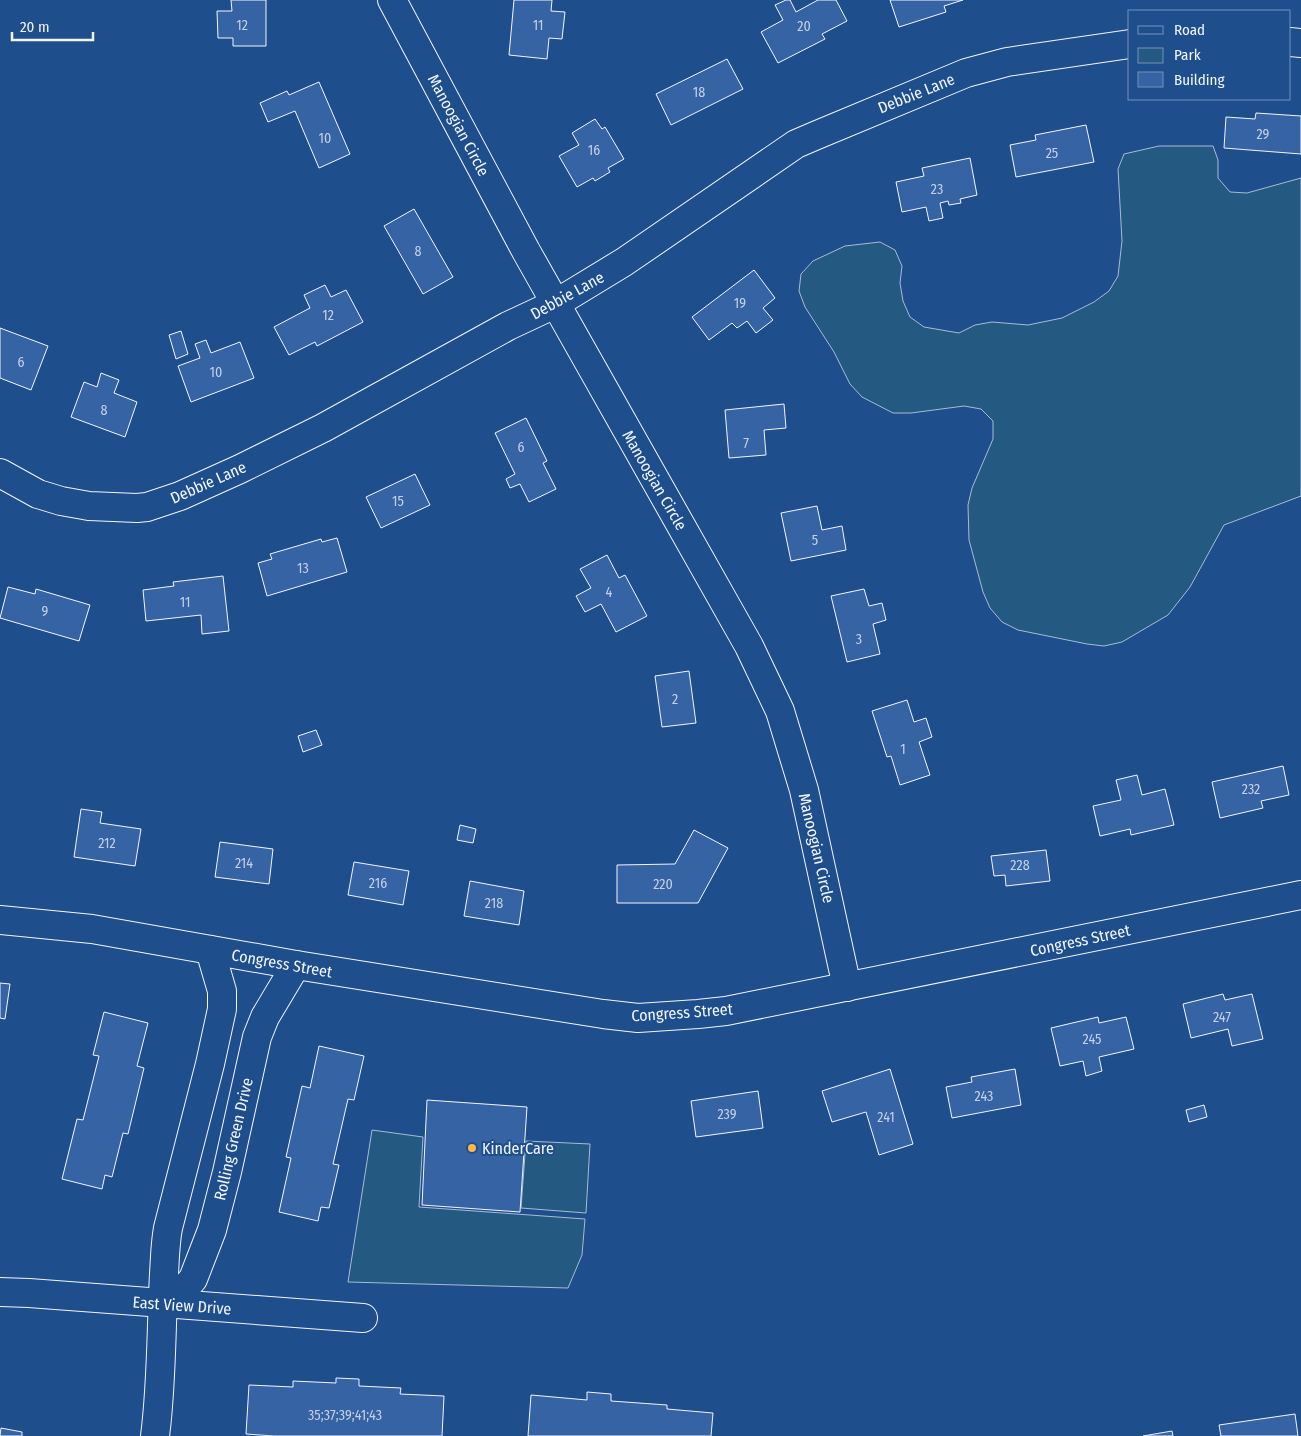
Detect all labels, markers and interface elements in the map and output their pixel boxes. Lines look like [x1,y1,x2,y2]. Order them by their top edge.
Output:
scale bar [12,10,94,42]
legend [1128,10,1291,100]
house number: 12 [236,17,248,34]
house number: 11 [533,17,543,34]
text: 20 m [20,18,50,36]
house number: 20 [797,18,811,35]
text: Road [1174,21,1205,39]
text: Park [1174,46,1201,64]
street label: Debbie Lane [875,69,957,117]
street label: Manoogian Circle [424,71,493,179]
text: Building [1174,71,1225,89]
house number: 18 [693,84,705,101]
house number: 29 [1257,126,1270,143]
house number: 10 [319,130,331,147]
house number: 16 [588,142,600,159]
house number: 25 [1046,145,1058,162]
house number: 23 [931,181,943,198]
house number: 8 [415,243,422,260]
street label: Debbie Lane [527,267,607,323]
house number: 19 [734,295,746,312]
house number: 12 [322,307,334,324]
house number: 6 [18,354,25,371]
house number: 10 [210,364,222,381]
house number: 8 [101,402,108,419]
street label: Manoogian Circle [618,427,691,534]
house number: 7 [743,435,749,452]
house number: 6 [518,439,525,456]
street label: Debbie Lane [167,457,249,508]
house number: 15 [392,493,404,510]
house number: 5 [812,532,818,549]
house number: 13 [297,560,309,577]
house number: 4 [606,584,613,601]
house number: 11 [180,594,190,611]
house number: 9 [42,603,49,620]
house number: 3 [856,631,862,648]
house number: 2 [672,691,678,708]
house number: 1 [900,741,906,758]
house number: 232 [1242,781,1260,798]
street label: Manoogian Circle [795,791,838,905]
house number: 212 [98,835,116,852]
house number: 214 [235,855,253,872]
house number: 228 [1010,857,1030,874]
house number: 216 [369,875,387,892]
house number: 220 [653,876,673,893]
house number: 218 [485,895,503,912]
street label: Congress Street [1028,920,1133,960]
street label: Congress Street [230,945,334,982]
street label: Congress Street [631,999,734,1026]
house number: 247 [1213,1009,1231,1026]
house number: 245 [1083,1031,1101,1048]
street label: Rolling Green Drive [210,1076,257,1202]
house number: 243 [975,1088,993,1105]
house number: 239 [717,1106,737,1123]
house number: 241 [877,1109,895,1126]
place label: KinderCare [482,1139,554,1158]
marker: KinderCare [466,1142,478,1154]
street label: East View Drive [132,1293,232,1318]
house number: 35;37;39;41;43 [308,1407,382,1424]

